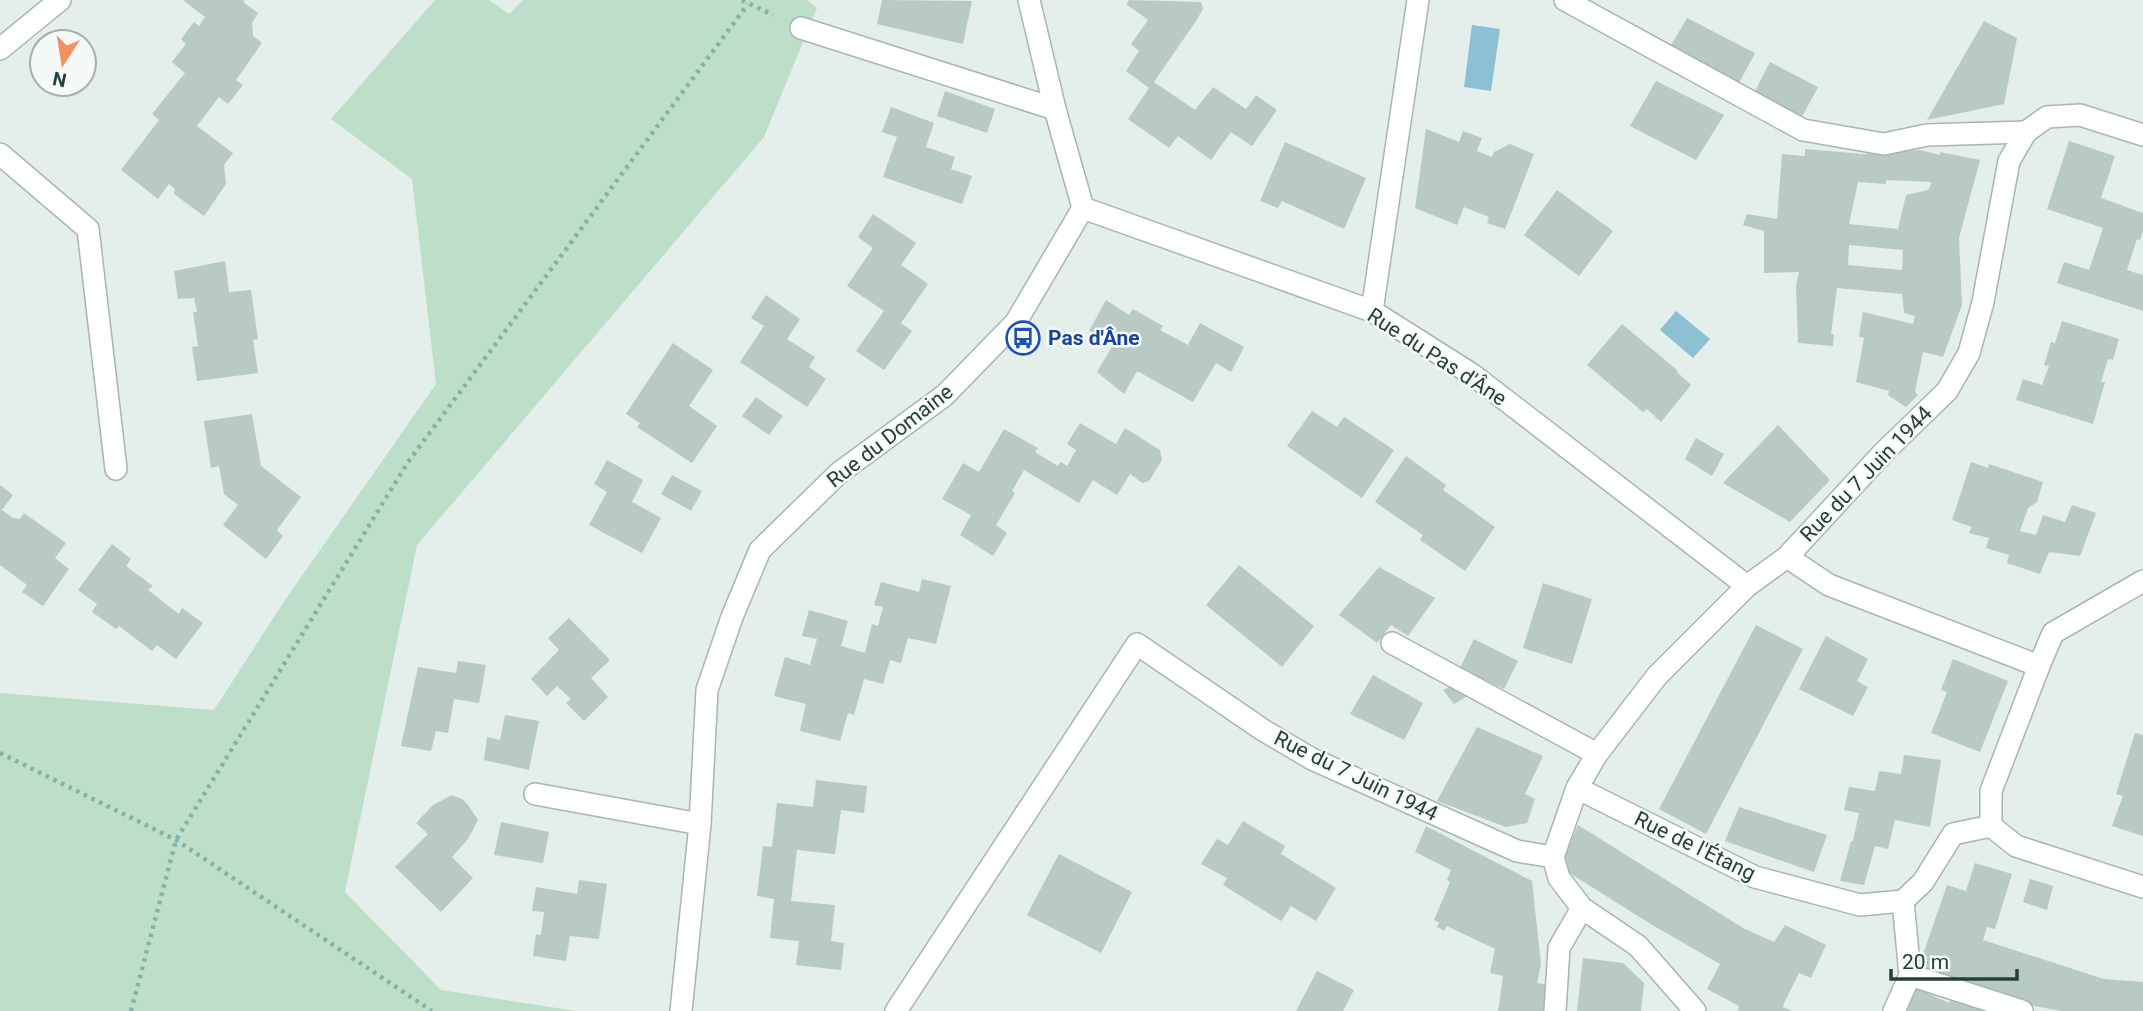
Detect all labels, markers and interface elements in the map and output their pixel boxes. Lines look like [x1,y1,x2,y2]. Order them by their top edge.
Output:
north arrow [28,28,98,98]
text: N [51,66,69,92]
street label: Rue du Pas d'Âne [1363,303,1511,411]
bus stop icon: Pas d'Âne [1004,319,1042,357]
place label: Pas d'Âne [1048,326,1140,350]
street label: Rue du Domaine [822,379,958,493]
street label: Rue du 7 Juin 1944 [1795,401,1937,547]
street label: Rue du 7 Juin 1944 [1270,726,1442,826]
street label: Rue de l'Étang [1631,806,1759,886]
scale bar [1891,937,2017,981]
text: 20 m [1902,950,1949,974]

